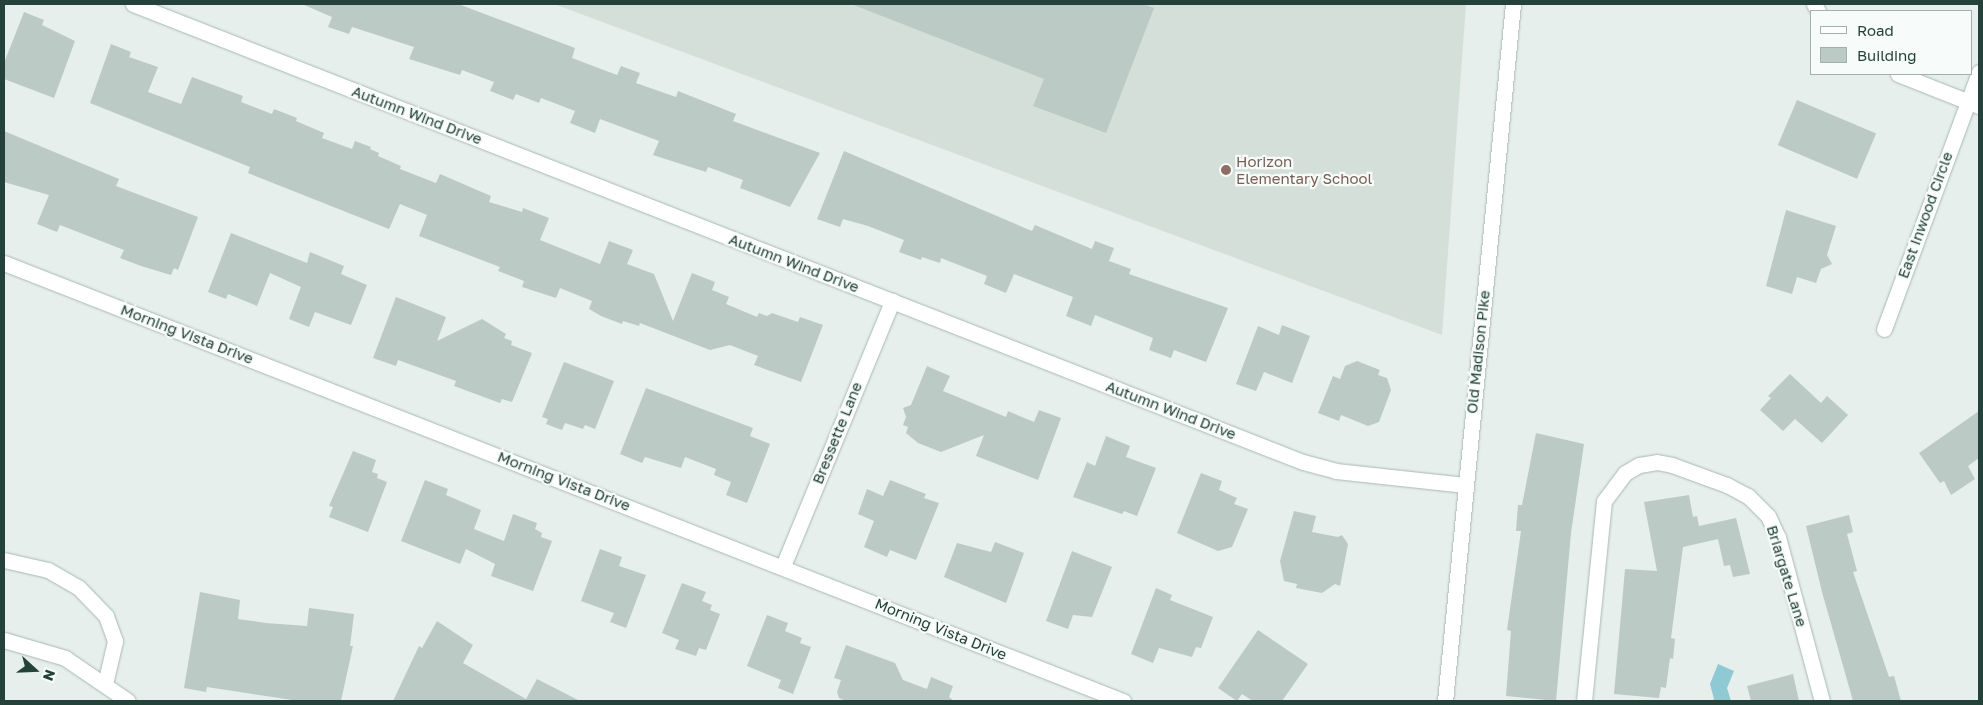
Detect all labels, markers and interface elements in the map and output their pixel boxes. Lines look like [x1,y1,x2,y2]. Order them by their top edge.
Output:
legend [1810,10,1973,75]
text: Road [1857,21,1894,39]
text: Building [1857,46,1917,64]
street label: Autumn Wind Drive [349,82,485,148]
street label: East Inwood Circle [1894,149,1956,281]
place label: Horizon Elementary School [1236,152,1372,187]
marker: Horizon Elementary School [1220,164,1232,176]
street label: Autumn Wind Drive [726,230,862,296]
street label: Old Madison Pike [1463,289,1493,415]
street label: Morning Vista Drive [118,300,256,368]
street label: Autumn Wind Drive [1103,377,1239,443]
street label: Bressette Lane [808,379,866,487]
street label: Morning Vista Drive [495,447,633,515]
street label: Briargate Lane [1763,523,1811,629]
street label: Morning Vista Drive [872,594,1010,664]
north arrow [10,645,60,695]
text: N [40,667,59,683]

